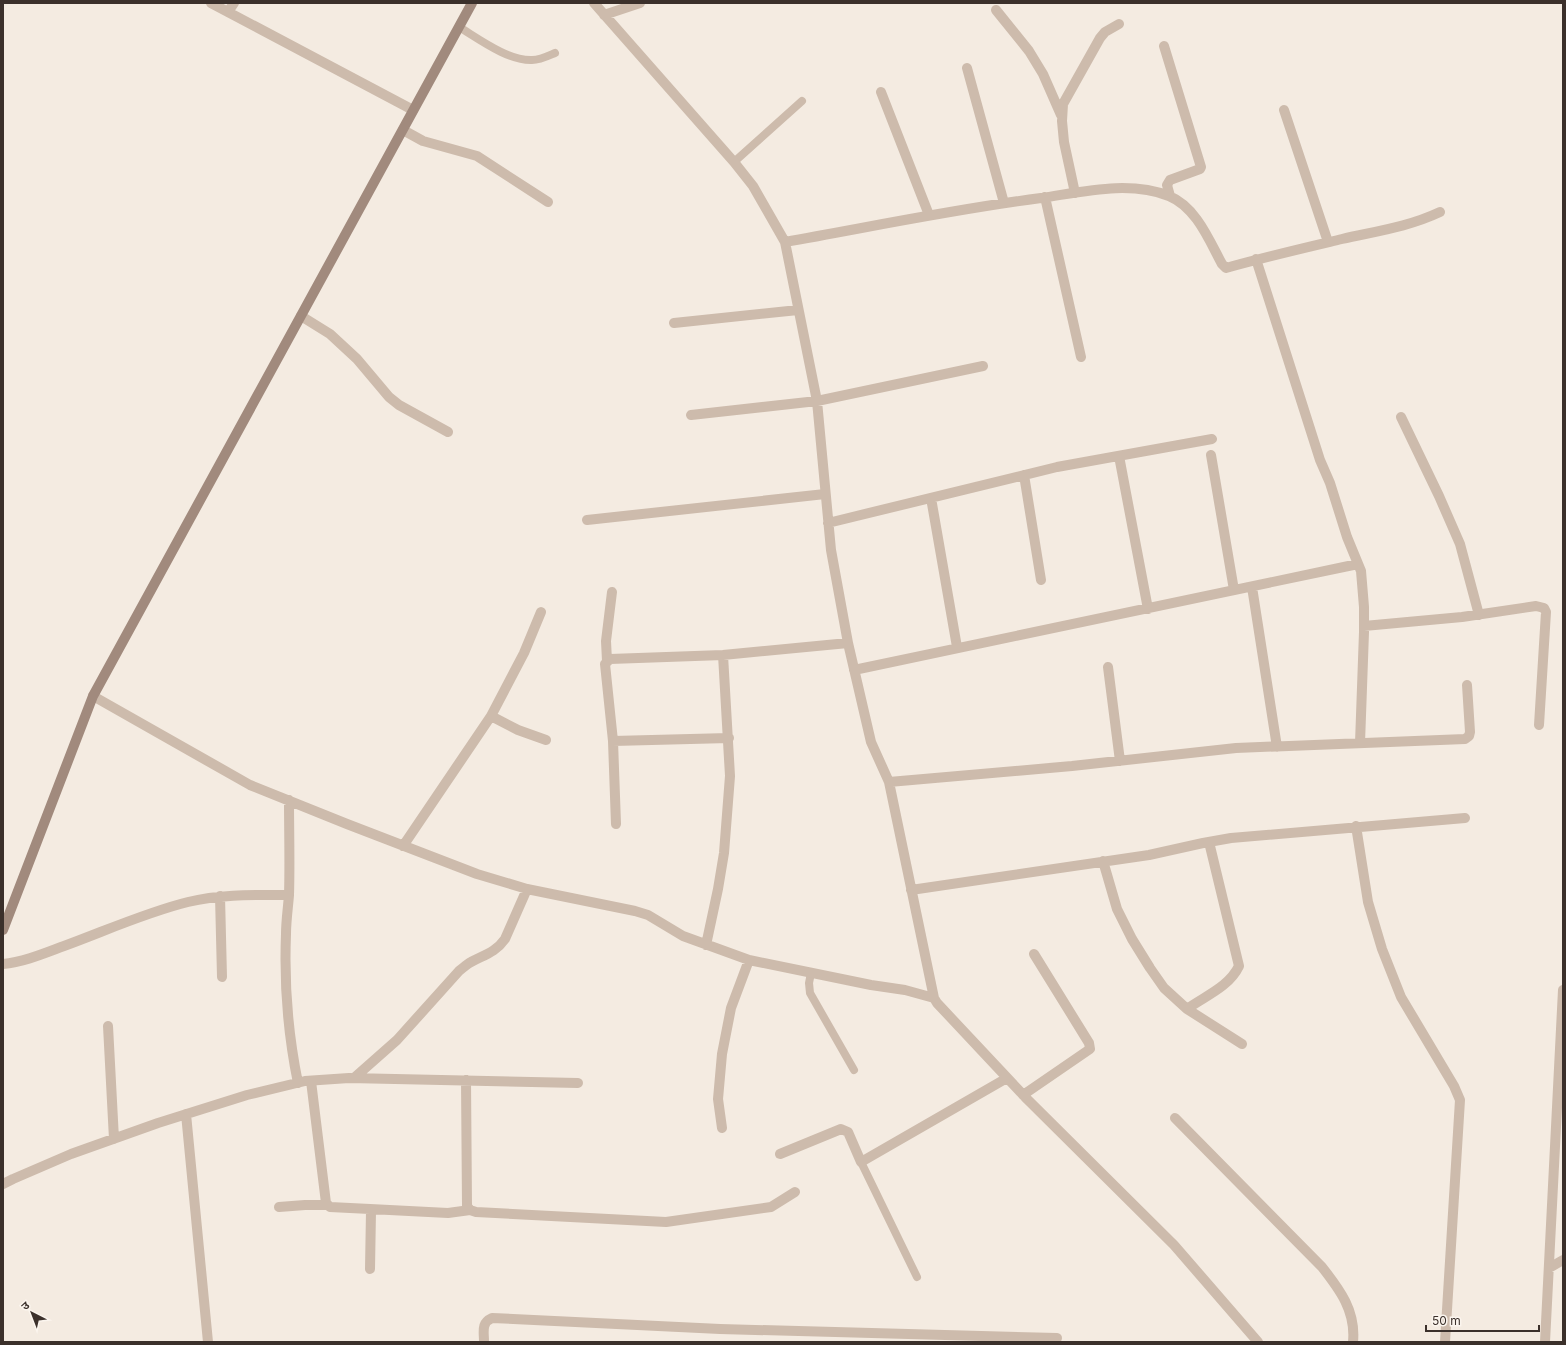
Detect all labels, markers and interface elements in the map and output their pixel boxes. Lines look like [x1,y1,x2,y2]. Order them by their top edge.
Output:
north arrow [12,1293,52,1333]
text: उ [18,1298,33,1313]
scale bar [1426,1307,1539,1333]
text: 50 m [1432,1313,1461,1328]

